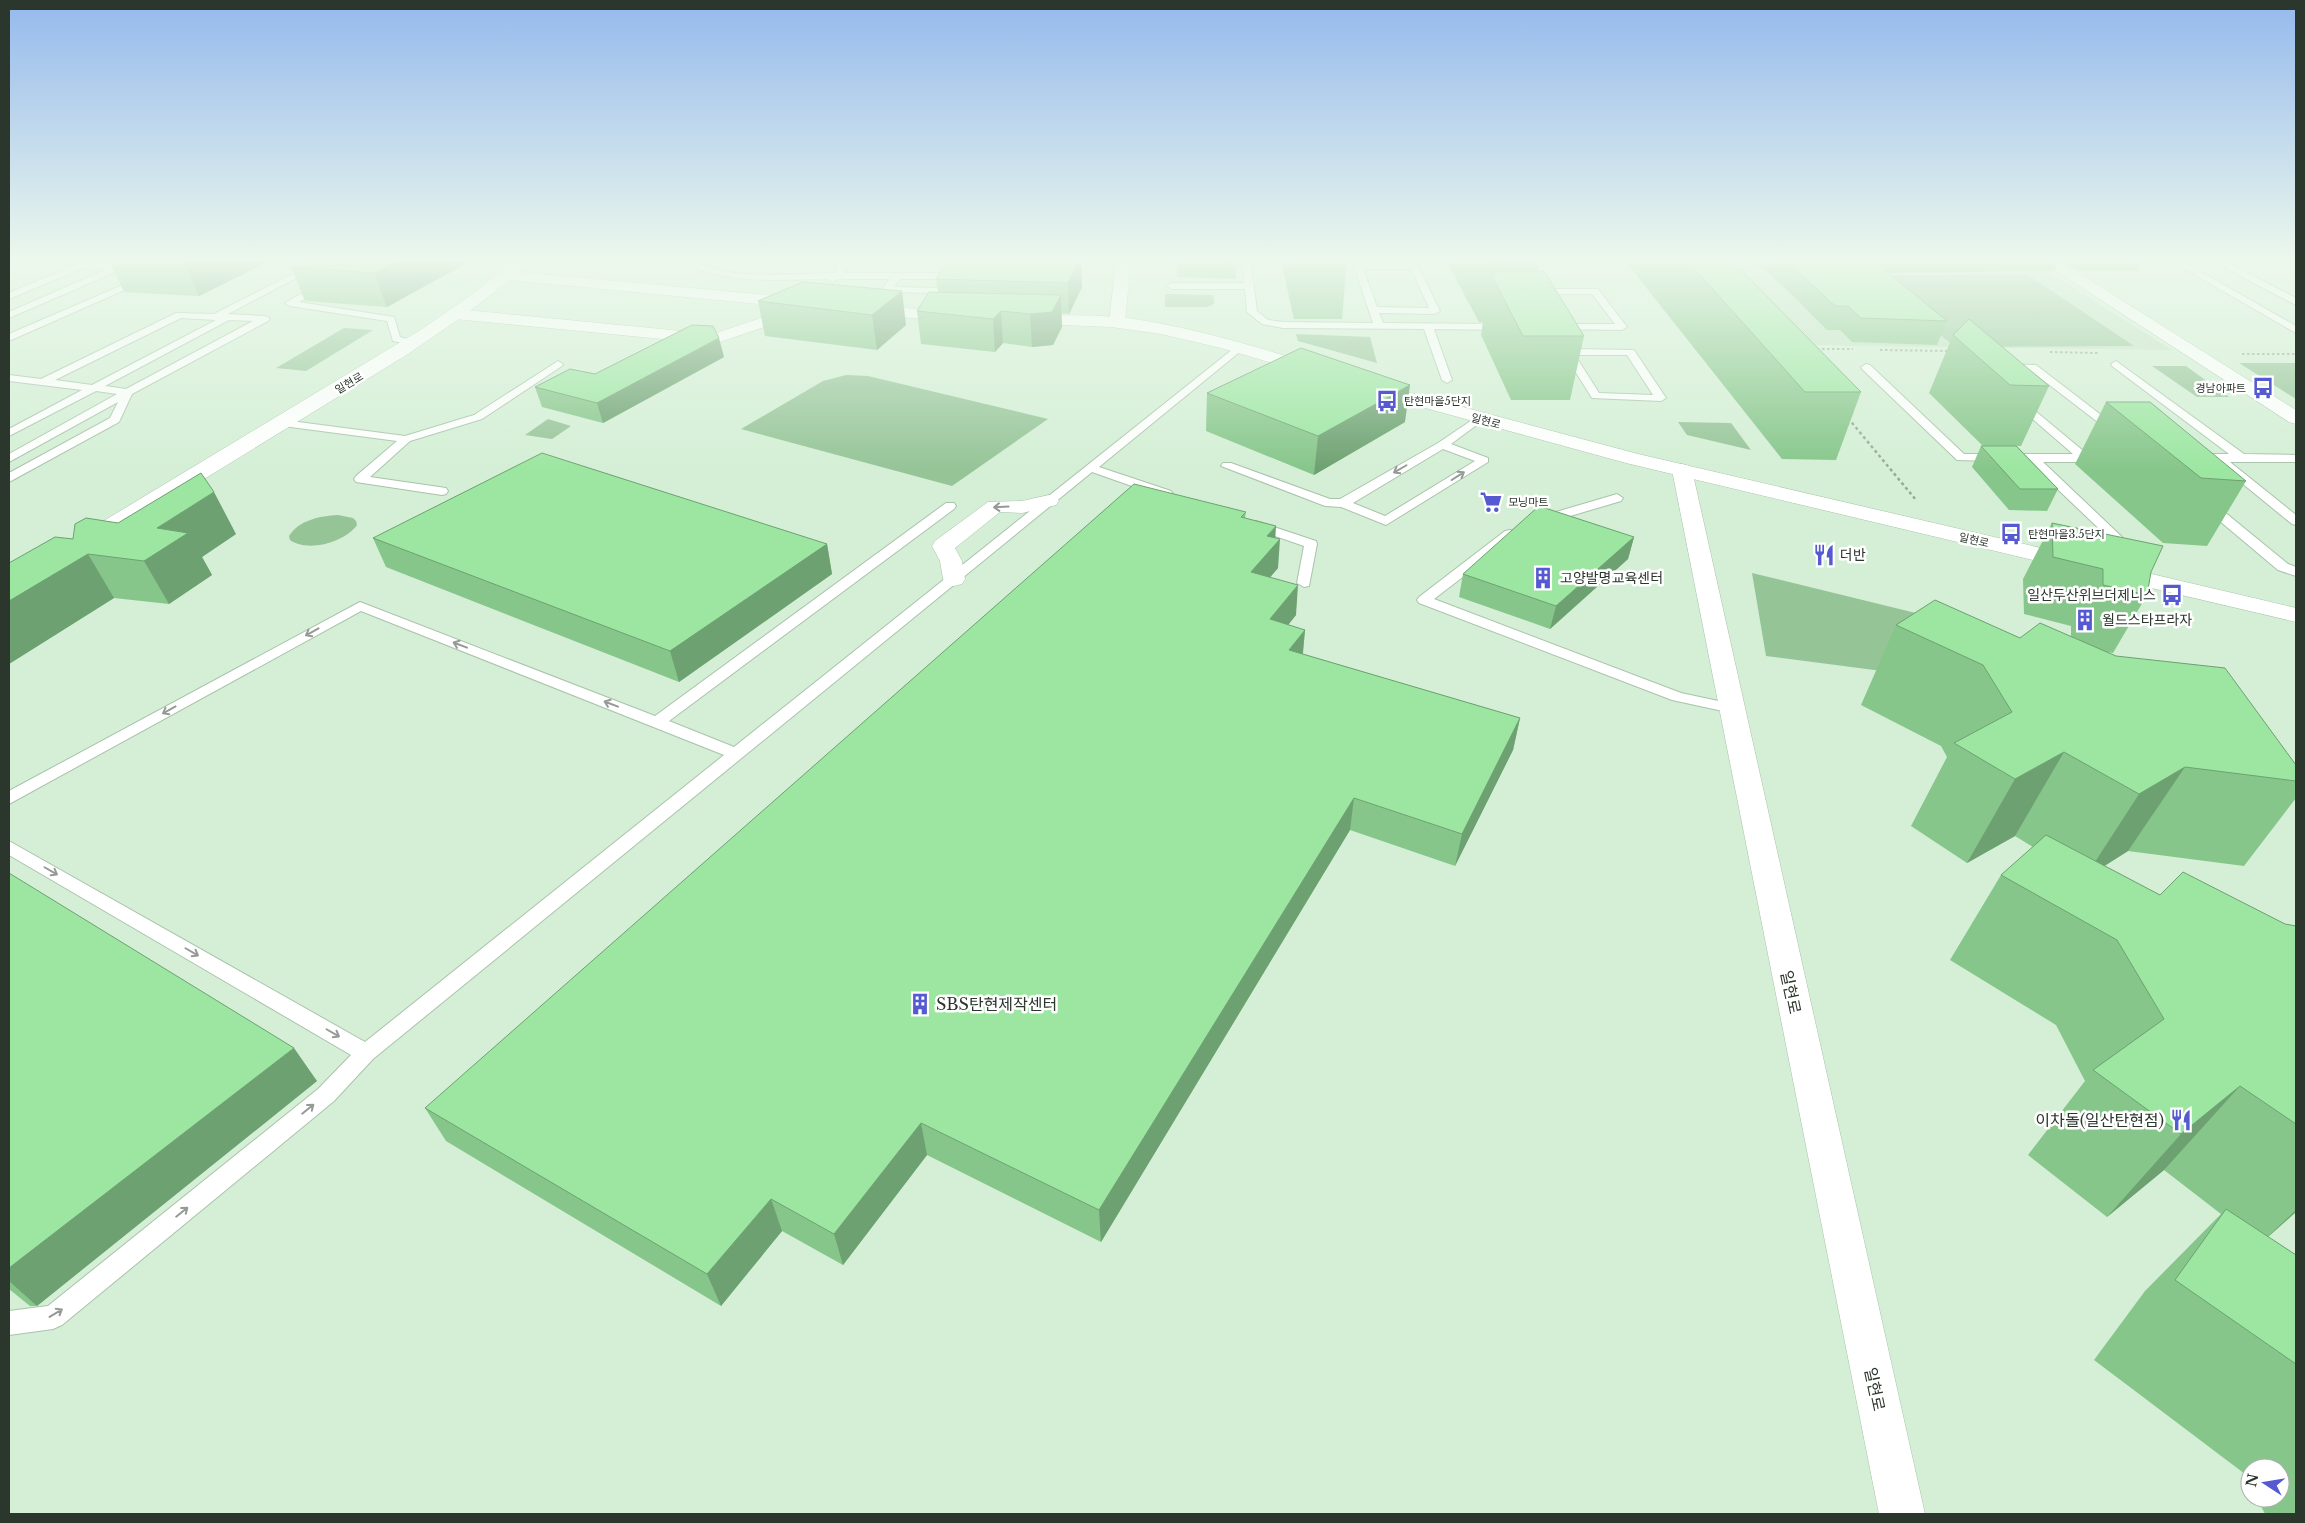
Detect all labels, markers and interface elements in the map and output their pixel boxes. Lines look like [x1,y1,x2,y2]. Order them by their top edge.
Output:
street label: 일현로 [332,369,366,397]
bus stop icon: 경남아파트 [2250,375,2276,401]
place label: 경남아파트 [2195,381,2246,395]
bus stop icon: 탄현마을5단지 [1374,388,1400,414]
place label: 탄현마을5단지 [1404,394,1471,408]
street label: 일현로 [1470,410,1502,432]
one-way arrow [1394,465,1408,475]
one-way arrow [1451,471,1465,481]
supermarket icon: 모닝마트 [1478,489,1504,515]
place label: 모닝마트 [1508,495,1548,509]
one-way arrow [994,503,1010,512]
bus stop icon: 탄현마을3.5단지 [1998,521,2024,547]
place label: 탄현마을3.5단지 [2028,527,2105,541]
street label: 일현로 [1958,530,1990,550]
restaurant icon: 더반 [1811,542,1837,568]
place label: 더반 [1840,546,1866,564]
building icon: 고양발명교육센터 [1530,565,1556,591]
place label: 고양발명교육센터 [1560,569,1663,587]
bus stop icon: 일산두산위브더제니스 [2159,582,2185,608]
place label: 일산두산위브더제니스 [2027,586,2156,604]
building icon: 월드스타프라자 [2072,607,2098,633]
place label: 월드스타프라자 [2102,611,2192,629]
one-way arrow [305,628,319,638]
one-way arrow [453,640,468,649]
one-way arrow [604,699,620,708]
one-way arrow [163,706,177,716]
one-way arrow [43,867,58,877]
one-way arrow [184,948,198,958]
street label: 일현로 [1777,968,1805,1016]
building icon: SBS탄현제작센터 [907,991,933,1017]
place label: SBS탄현제작센터 [936,994,1057,1014]
one-way arrow [325,1029,339,1039]
one-way arrow [302,1104,315,1115]
restaurant icon: 이차돌(일산탄현점) [2168,1107,2194,1133]
place label: 이차돌(일산탄현점) [2036,1110,2164,1130]
one-way arrow [175,1206,188,1217]
one-way arrow [48,1308,62,1318]
street label: 일현로 [1861,1365,1889,1413]
north arrow [2240,1458,2290,1508]
text: N [2242,1472,2262,1489]

